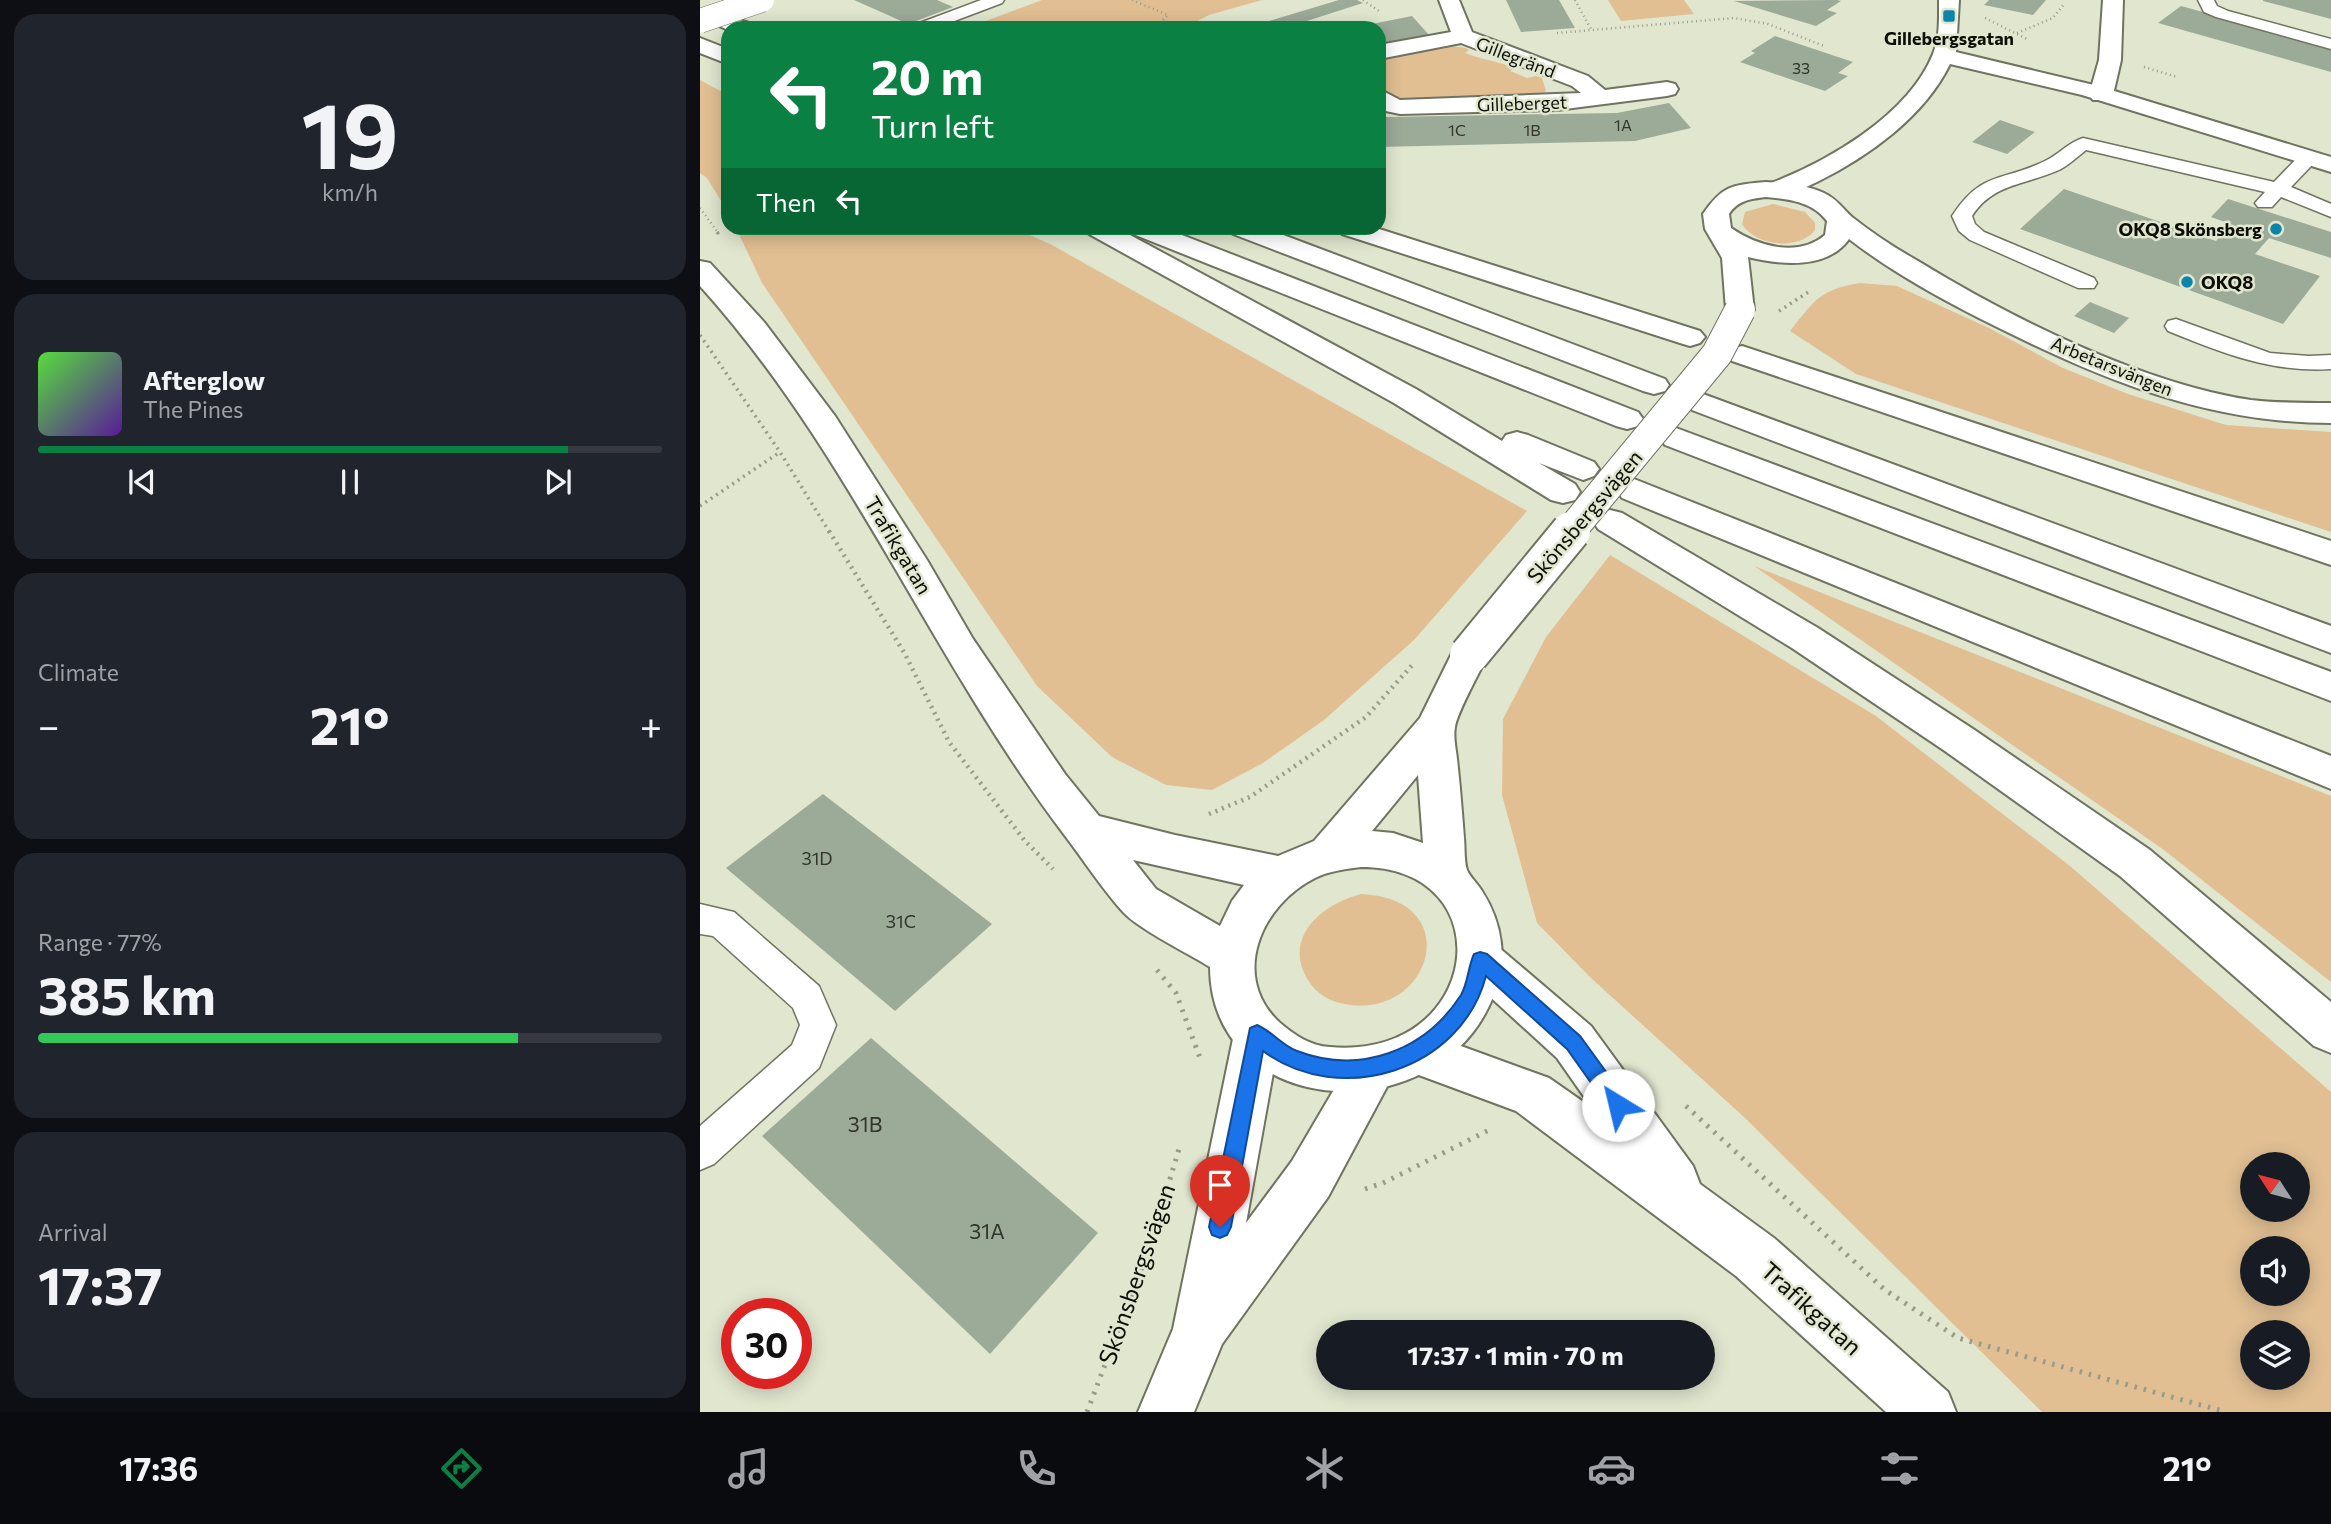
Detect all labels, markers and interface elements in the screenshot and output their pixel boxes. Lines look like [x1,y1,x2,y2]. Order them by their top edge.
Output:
marker: Gillebergsgatan [1941,8,1957,24]
place label: Gillebergsgatan [1884,27,2014,49]
street label: Gillegränd [1473,32,1559,82]
text: 20 m [871,45,983,105]
icon: left [756,49,847,140]
house number: 33 [1792,58,1810,77]
text: 19 [301,76,399,188]
street label: Gilleberget [1477,90,1567,116]
text: Turn left [871,105,995,145]
house number: 1A [1614,115,1632,134]
house number: 1C [1448,120,1466,139]
house number: 1B [1523,120,1541,139]
text: km/h [322,178,378,206]
icon: left [830,182,868,220]
text: Then [756,186,816,217]
place label: OKQ8 Skönsberg [2119,218,2262,240]
marker: OKQ8 Skönsberg [2268,221,2284,237]
place label: OKQ8 [2201,271,2253,293]
marker: OKQ8 [2179,274,2195,290]
street label: Arbetarsvängen [2048,332,2176,400]
text: Afterglow [143,364,265,395]
text: The Pines [143,395,244,423]
street label: Skönsbergsvägen [1521,444,1647,588]
icon: previous [123,463,161,501]
icon: pause [331,463,369,501]
icon: next [539,463,577,501]
street label: Trafikgatan [860,492,938,598]
text: Climate [38,658,119,686]
text: 21° [310,692,389,756]
text: − [38,701,60,748]
text: + [640,701,662,748]
house number: 31D [801,847,833,869]
house number: 31C [886,910,916,932]
text: Range · 77% [38,928,162,956]
text: 385 km [38,962,216,1026]
position arrow [1581,1068,1655,1142]
house number: 31B [848,1111,882,1136]
north arrow [2240,1152,2310,1222]
map controls [2240,1152,2310,1390]
pin [1190,1155,1250,1227]
icon: arrive [1201,1166,1239,1204]
street label: Skönsbergsvägen [1091,1180,1181,1368]
text: Arrival [38,1218,108,1246]
house number: 31A [969,1218,1005,1243]
button: sound [2240,1236,2310,1306]
text: 17:37 [38,1252,162,1316]
street label: Trafikgatan [1756,1255,1868,1361]
speed limit sign: 30 [721,1298,812,1389]
button: layers [2240,1320,2310,1390]
text: 17:37 · 1 min · 70 m [1407,1339,1624,1370]
icon: directions [437,1444,486,1493]
icon: music [724,1444,773,1493]
icon: phone [1012,1444,1061,1493]
icon: climate [1300,1444,1349,1493]
icon: car [1587,1444,1636,1493]
icon: filters [1875,1444,1924,1493]
text: 17:36 [119,1448,198,1488]
text: 21° [2163,1448,2212,1488]

